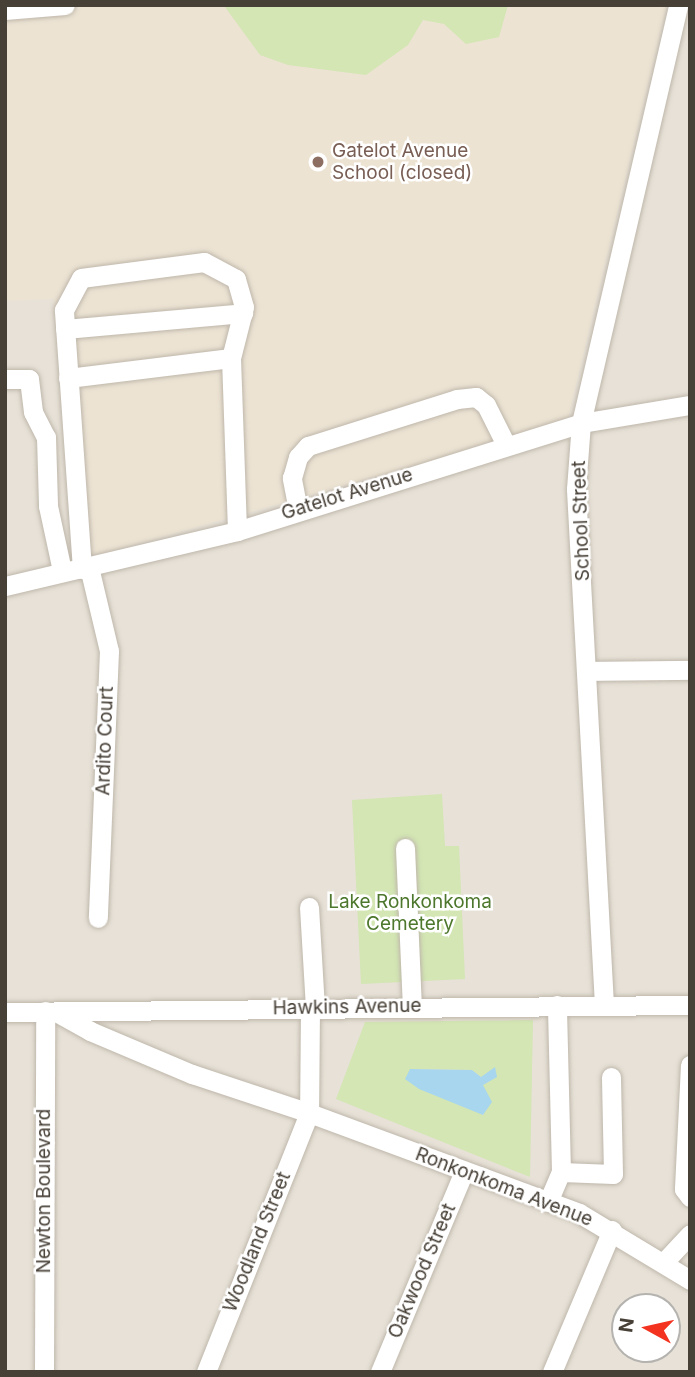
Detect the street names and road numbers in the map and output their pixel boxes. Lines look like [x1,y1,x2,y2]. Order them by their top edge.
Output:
street label: School Street [568,460,594,582]
street label: Gatelot Avenue [279,463,415,525]
street label: Ardito Court [92,686,118,796]
street label: Hawkins Avenue [272,994,422,1020]
street label: Newton Boulevard [33,1109,55,1273]
street label: Ronkonkoma Avenue [412,1143,596,1231]
street label: Woodland Street [218,1169,296,1315]
street label: Oakwood Street [383,1200,461,1342]

